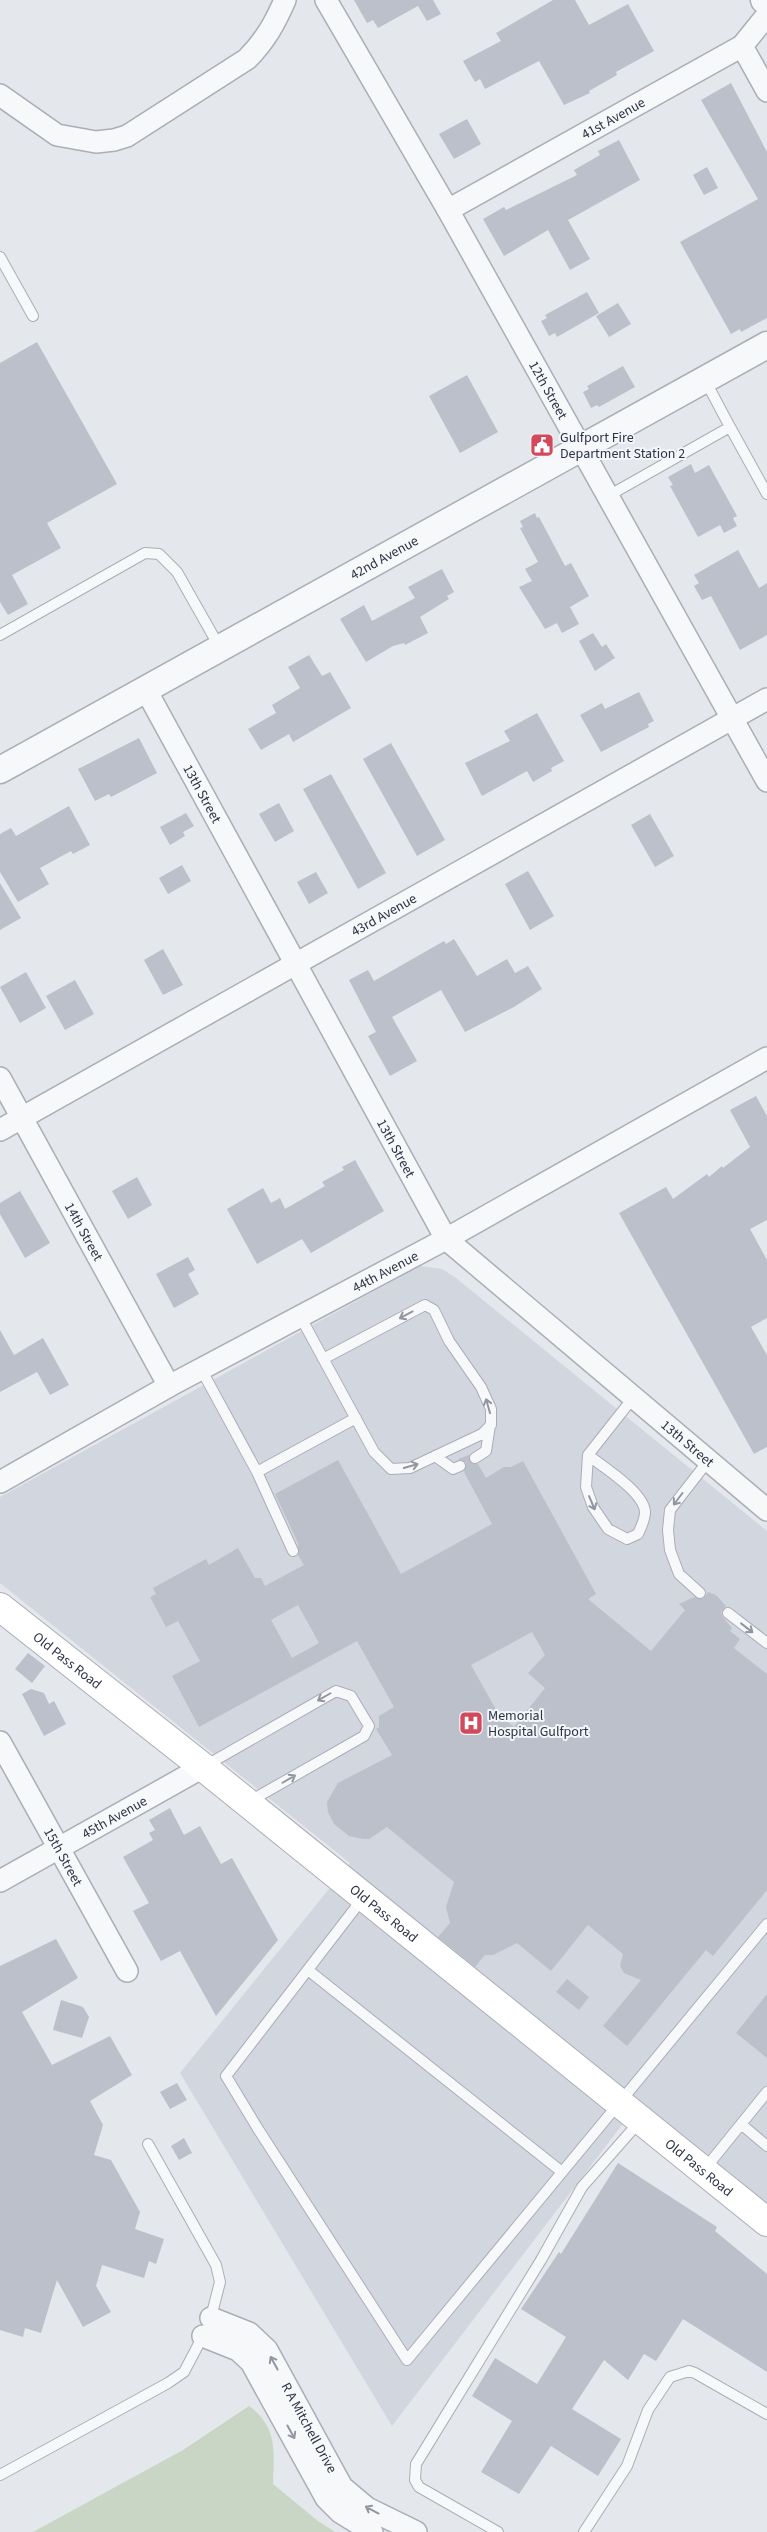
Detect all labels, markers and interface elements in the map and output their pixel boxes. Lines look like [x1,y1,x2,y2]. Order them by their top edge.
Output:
street label: 41st Avenue [578,93,649,145]
street label: 12th Street [523,358,572,424]
place label: Gulfport Fire Department Station 2 [560,428,685,464]
public building icon: Gulfport Fire Department Station 2 [529,432,555,458]
street label: 42nd Avenue [347,531,422,585]
street label: 13th Street [178,761,226,827]
street label: 43rd Avenue [348,889,421,942]
street label: 13th Street [371,1116,420,1182]
street label: 14th Street [59,1199,108,1265]
street label: 44th Avenue [349,1246,422,1298]
one-way arrow [399,1310,414,1320]
one-way arrow [483,1398,493,1414]
street label: 13th Street [656,1416,718,1472]
one-way arrow [403,1460,419,1470]
one-way arrow [673,1492,684,1505]
one-way arrow [588,1495,598,1510]
one-way arrow [741,1622,754,1633]
street label: Old Pass Road [28,1628,106,1694]
one-way arrow [318,1693,332,1703]
place label: Memorial Hospital Gulfport [488,1706,589,1742]
hospital icon: Memorial Hospital Gulfport [458,1710,484,1736]
one-way arrow [281,1773,296,1783]
street label: 45th Avenue [78,1791,151,1844]
street label: 15th Street [38,1824,87,1890]
street label: Old Pass Road [345,1880,422,1947]
street label: Old Pass Road [660,2134,737,2202]
one-way arrow [269,2355,279,2370]
street label: R A Mitchell Drive [276,2379,342,2477]
one-way arrow [286,2424,296,2439]
one-way arrow [365,2505,380,2515]

